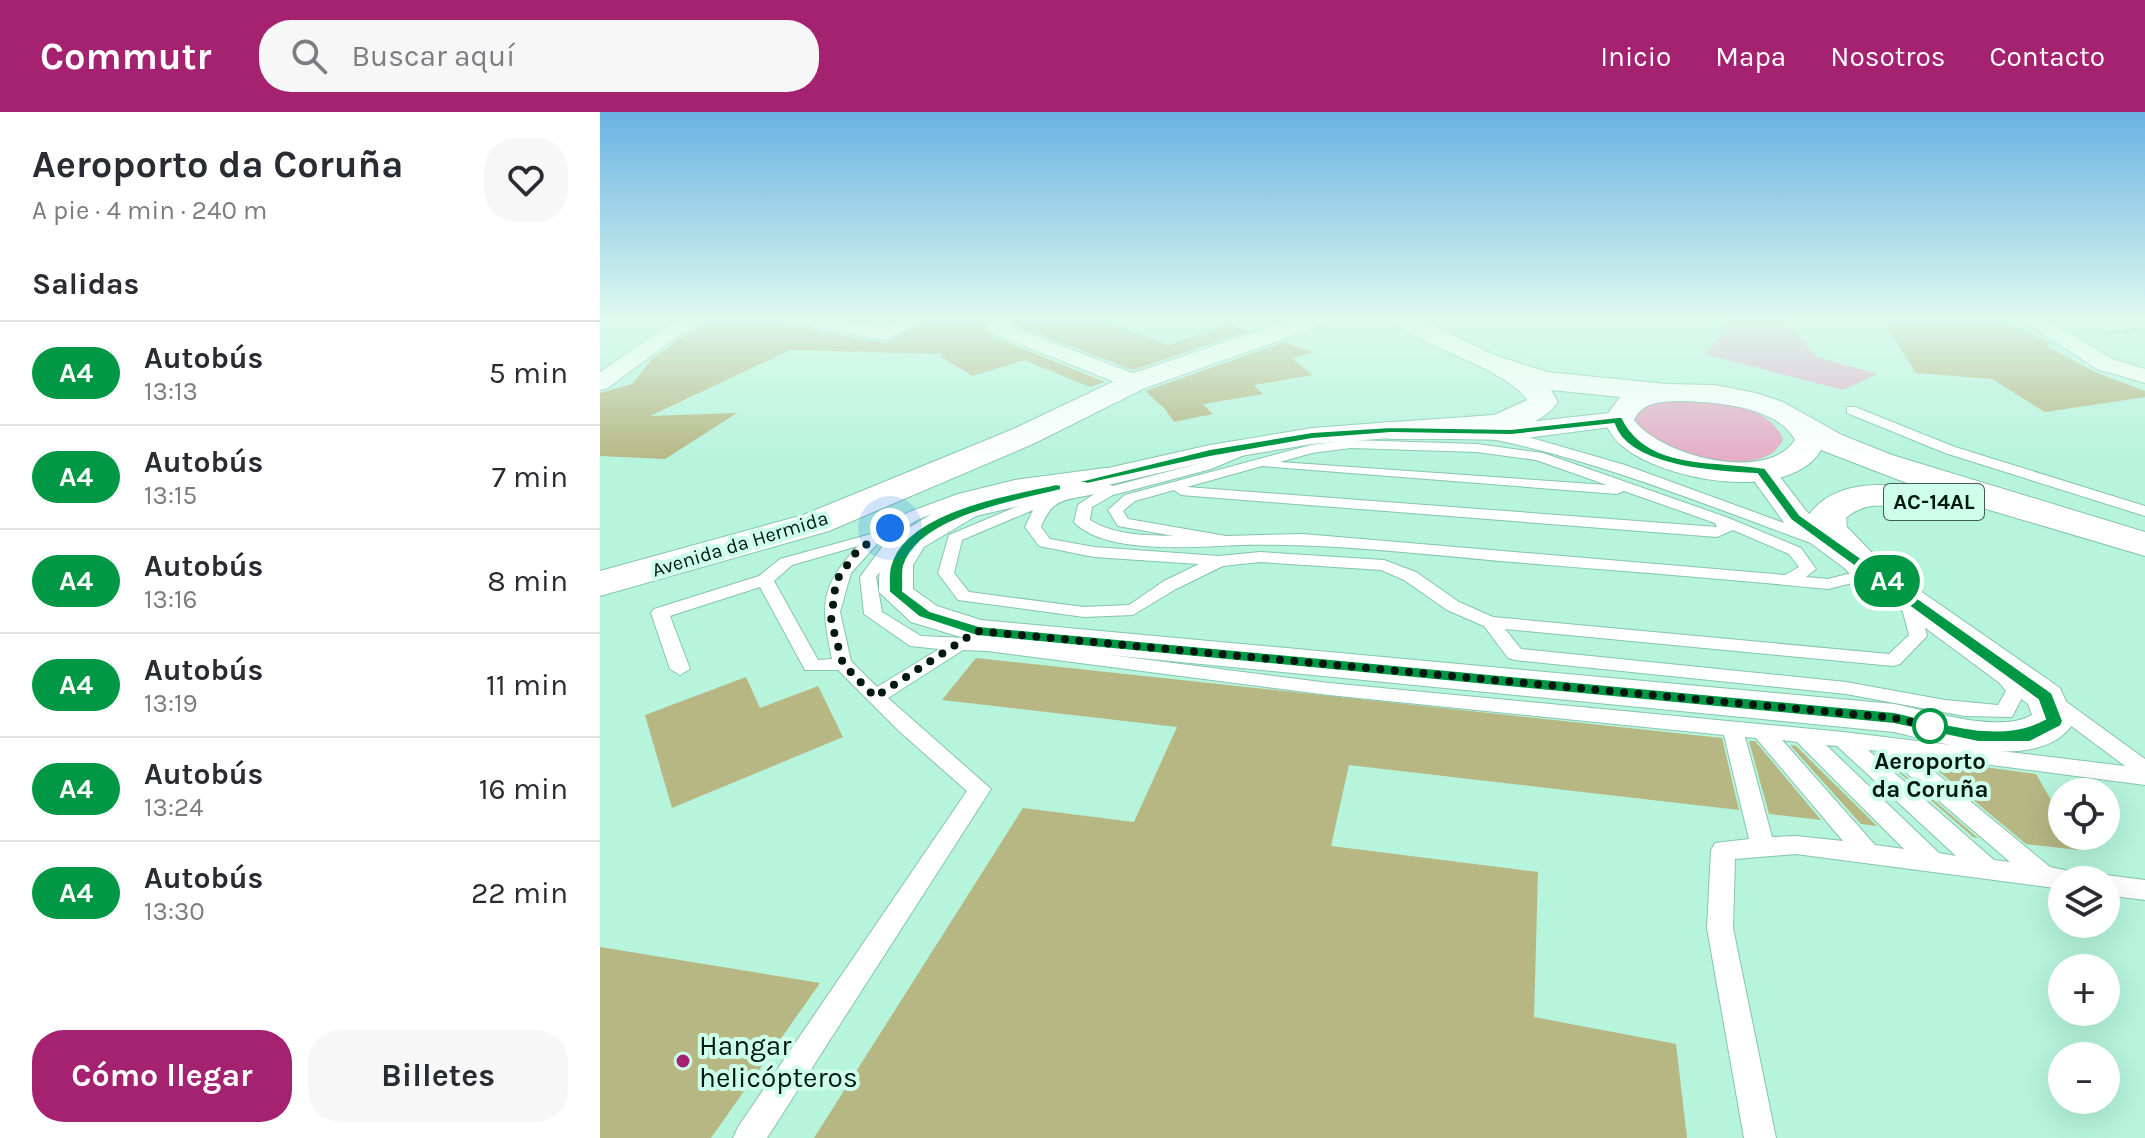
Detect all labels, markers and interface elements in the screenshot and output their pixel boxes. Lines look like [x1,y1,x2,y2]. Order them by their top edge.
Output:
search box [259,20,819,92]
text: Commutr [40,34,211,79]
icon: search [287,34,331,78]
text: Buscar aquí [351,38,515,74]
text: Inicio [1600,40,1671,73]
text: Mapa [1715,40,1786,73]
text: Nosotros [1830,40,1945,73]
text: Contacto [1989,40,2105,73]
button: heart [484,138,568,222]
text: Aeroporto da Coruña [32,142,403,187]
text: A pie · 4 min · 240 m [32,195,267,226]
text: Salidas [32,266,139,302]
text: Autobús [144,340,263,376]
text: 5 min [489,355,568,391]
text: A4 [59,356,93,389]
text: 13:13 [144,376,198,407]
text: Autobús [144,444,263,480]
text: 7 min [492,459,568,495]
text: A4 [59,460,93,493]
text: 13:15 [144,480,197,511]
road number: AC-14AL [1884,484,1984,520]
street label: Avenida da Hermida [649,506,831,582]
your location [870,508,910,548]
text: Autobús [144,548,263,584]
line badge: A4 [1851,555,1923,607]
text: 8 min [487,563,568,599]
text: A4 [59,564,93,597]
text: A4 [1870,564,1904,597]
text: 13:16 [144,584,197,615]
text: Autobús [144,652,263,688]
text: 11 min [486,667,568,703]
text: A4 [59,668,93,701]
text: 13:19 [144,688,198,719]
marker: Aeroporto da Coruña [1913,709,1947,743]
place label: Aeroporto da Coruña [1871,747,1989,803]
text: Autobús [144,756,263,792]
text: 16 min [479,771,568,807]
text: A4 [59,772,93,805]
map controls [2048,778,2120,1114]
button: locate [2048,778,2120,850]
text: 13:24 [144,792,204,823]
text: Autobús [144,860,263,896]
button: layers [2048,866,2120,938]
text: 22 min [471,875,568,911]
text: A4 [59,876,93,909]
text: 13:30 [144,896,205,927]
button: + [2048,954,2120,1026]
place label: Hangar helicópteros [699,1029,858,1094]
button: Cómo llegar [32,1030,292,1122]
button: Billetes [308,1030,568,1122]
button: − [2048,1042,2120,1114]
marker: Hangar helicópteros [674,1052,692,1070]

